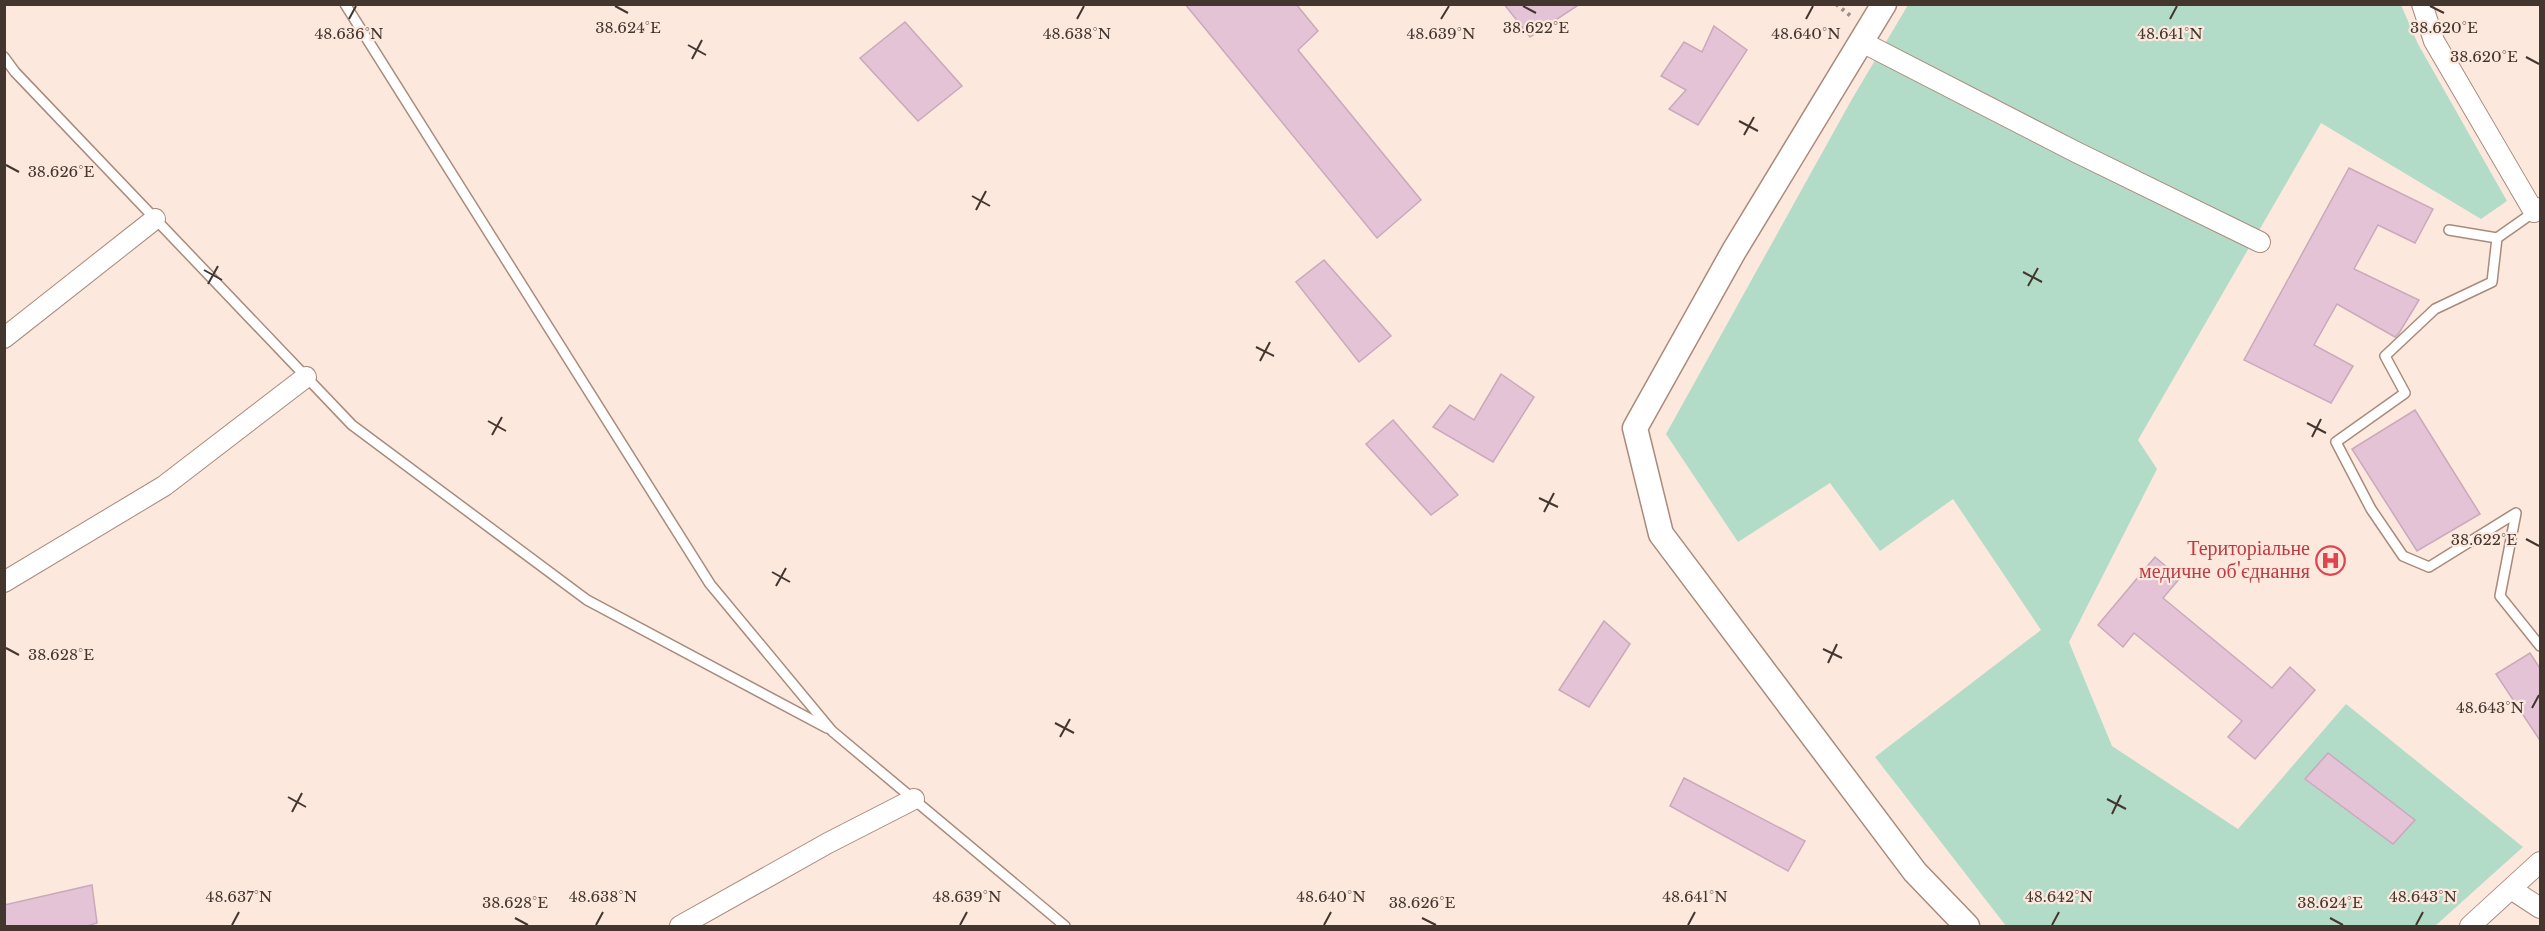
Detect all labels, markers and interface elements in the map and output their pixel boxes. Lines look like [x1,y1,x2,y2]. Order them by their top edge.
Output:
text: 38.624°E [595,18,661,37]
text: 38.622°E [1503,18,1569,37]
text: 38.620°E [2410,18,2478,37]
text: 48.636°N [315,24,383,43]
text: 48.638°N [1043,24,1111,43]
text: 48.639°N [1407,24,1475,43]
text: 48.640°N [1771,24,1841,43]
text: 48.641°N [2137,24,2203,43]
text: 38.620°E [2450,47,2518,66]
text: 38.626°E [28,162,94,181]
text: 38.622°E [2451,530,2517,549]
place label: Територіальне медичне об'єднання [2139,536,2310,583]
hospital icon: Територіальне медичне об'єднання [2315,544,2347,576]
text: 38.628°E [28,645,94,664]
text: 48.643°N [2456,698,2524,717]
text: 48.637°N [206,887,272,906]
text: 48.638°N [569,887,637,906]
text: 48.639°N [933,887,1001,906]
text: 48.640°N [1296,887,1366,906]
text: 48.641°N [1662,887,1728,906]
text: 48.642°N [2025,887,2093,906]
text: 48.643°N [2389,887,2457,906]
text: 38.628°E [482,893,548,912]
text: 38.626°E [1389,893,1455,912]
text: 38.624°E [2297,893,2363,912]

